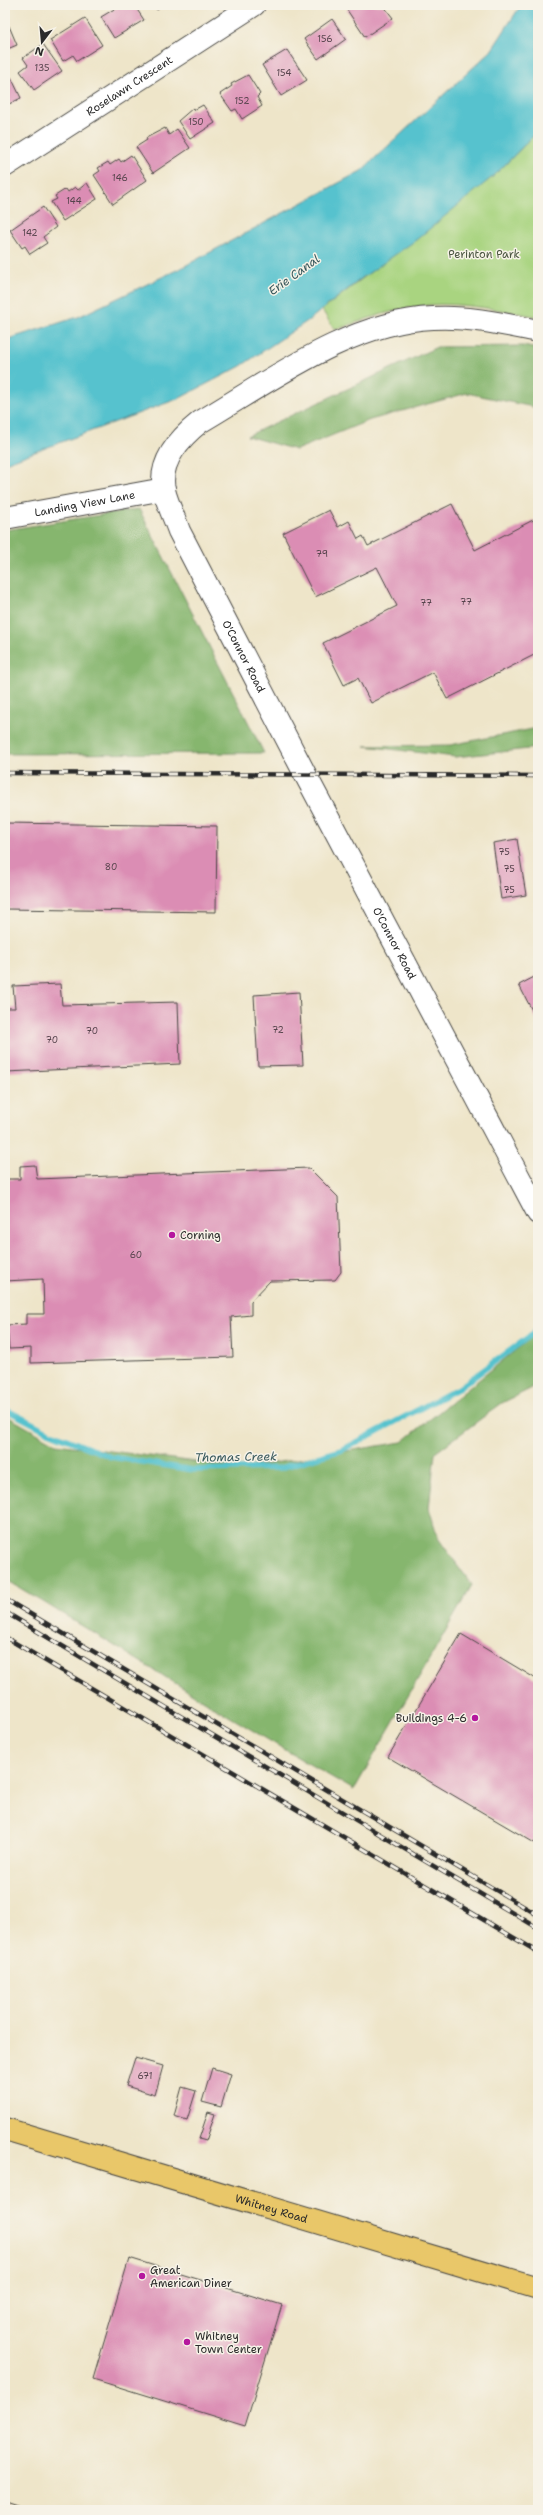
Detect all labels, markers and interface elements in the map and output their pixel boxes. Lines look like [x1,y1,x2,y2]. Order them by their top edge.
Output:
north arrow [22,22,62,62]
house number: 156 [317,33,333,45]
text: N [33,43,46,60]
street label: Roselawn Crescent [83,52,176,120]
house number: 135 [35,62,49,74]
house number: 154 [276,67,292,79]
house number: 152 [235,95,249,107]
house number: 150 [188,116,204,128]
house number: 146 [112,172,128,184]
house number: 144 [66,195,82,207]
house number: 142 [22,227,38,239]
park label: Perinton Park [448,247,520,262]
water label: Erie Canal [265,251,323,299]
street label: Landing View Lane [33,487,136,520]
house number: 79 [316,548,328,560]
house number: 77 [460,596,472,608]
house number: 77 [420,597,432,609]
street label: O'Connor Road [218,618,269,695]
house number: 75 [498,846,510,858]
house number: 80 [105,861,117,873]
house number: 75 [503,863,515,875]
house number: 75 [503,884,515,896]
street label: O'Connor Road [369,905,420,982]
house number: 72 [272,1024,284,1036]
house number: 70 [86,1025,98,1037]
house number: 70 [46,1034,58,1046]
place label: Corning [180,1228,221,1243]
marker: Corning [167,1230,177,1240]
house number: 60 [130,1249,142,1261]
water label: Thomas Creek [195,1448,277,1466]
place label: Buildings 4-6 [396,1711,467,1726]
marker: Buildings 4-6 [470,1713,480,1723]
house number: 671 [138,2070,152,2082]
street label: Whitney Road [233,2191,309,2227]
place label: Great American Diner [150,2263,232,2291]
marker: Great American Diner [137,2271,147,2281]
place label: Whitney Town Center [195,2329,262,2357]
marker: Whitney Town Center [182,2337,192,2347]

